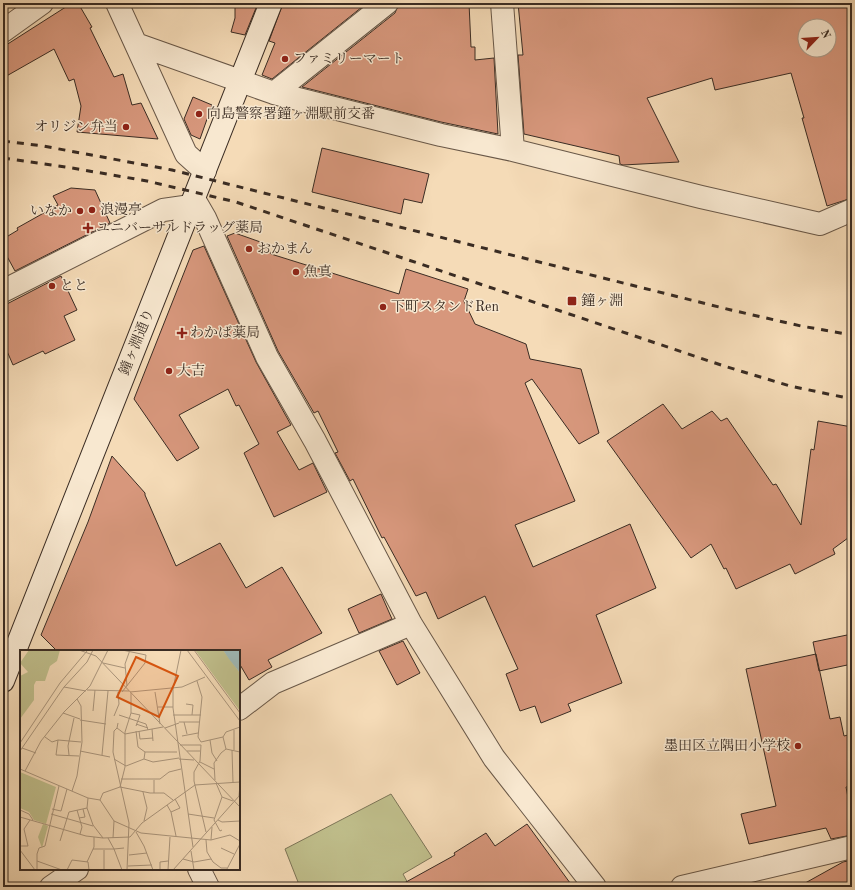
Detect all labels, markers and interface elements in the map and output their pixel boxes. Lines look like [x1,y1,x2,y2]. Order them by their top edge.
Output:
north arrow [797,18,837,58]
text: N [818,28,832,41]
place label: ファミリーマート [293,52,405,66]
marker: ファミリーマート [280,54,290,64]
place label: 向島警察署鐘ヶ淵駅前交番 [207,106,375,121]
marker: 向島警察署鐘ヶ淵駅前交番 [194,109,204,119]
place label: オリジン弁当 [34,119,118,134]
marker: オリジン弁当 [121,122,131,132]
place label: 浪漫亭 [100,202,142,217]
place label: いなか [30,203,72,218]
marker: 浪漫亭 [87,205,97,215]
marker: いなか [75,206,85,216]
place label: ユニバーサルドラッグ薬局 [96,220,263,235]
marker: ユニバーサルドラッグ薬局 [83,223,93,233]
place label: おかまん [257,242,313,256]
marker: おかまん [244,244,254,254]
place label: 魚真 [304,264,332,279]
marker: 魚真 [291,267,301,277]
place label: とと [60,279,88,293]
marker: とと [47,281,57,291]
place label: 鐘ヶ淵 [581,293,623,308]
marker: 鐘ヶ淵 [566,295,578,307]
place label: 下町スタンドRen [391,299,499,314]
marker: 下町スタンドRen [378,302,388,312]
street label: 鐘ヶ淵通り [116,307,157,377]
place label: わかば薬局 [190,325,260,340]
marker: わかば薬局 [177,328,187,338]
place label: 大吉 [177,363,205,378]
marker: 大吉 [164,366,174,376]
inset map [20,650,240,870]
place label: 墨田区立隅田小学校 [664,738,790,753]
marker: 墨田区立隅田小学校 [793,741,803,751]

